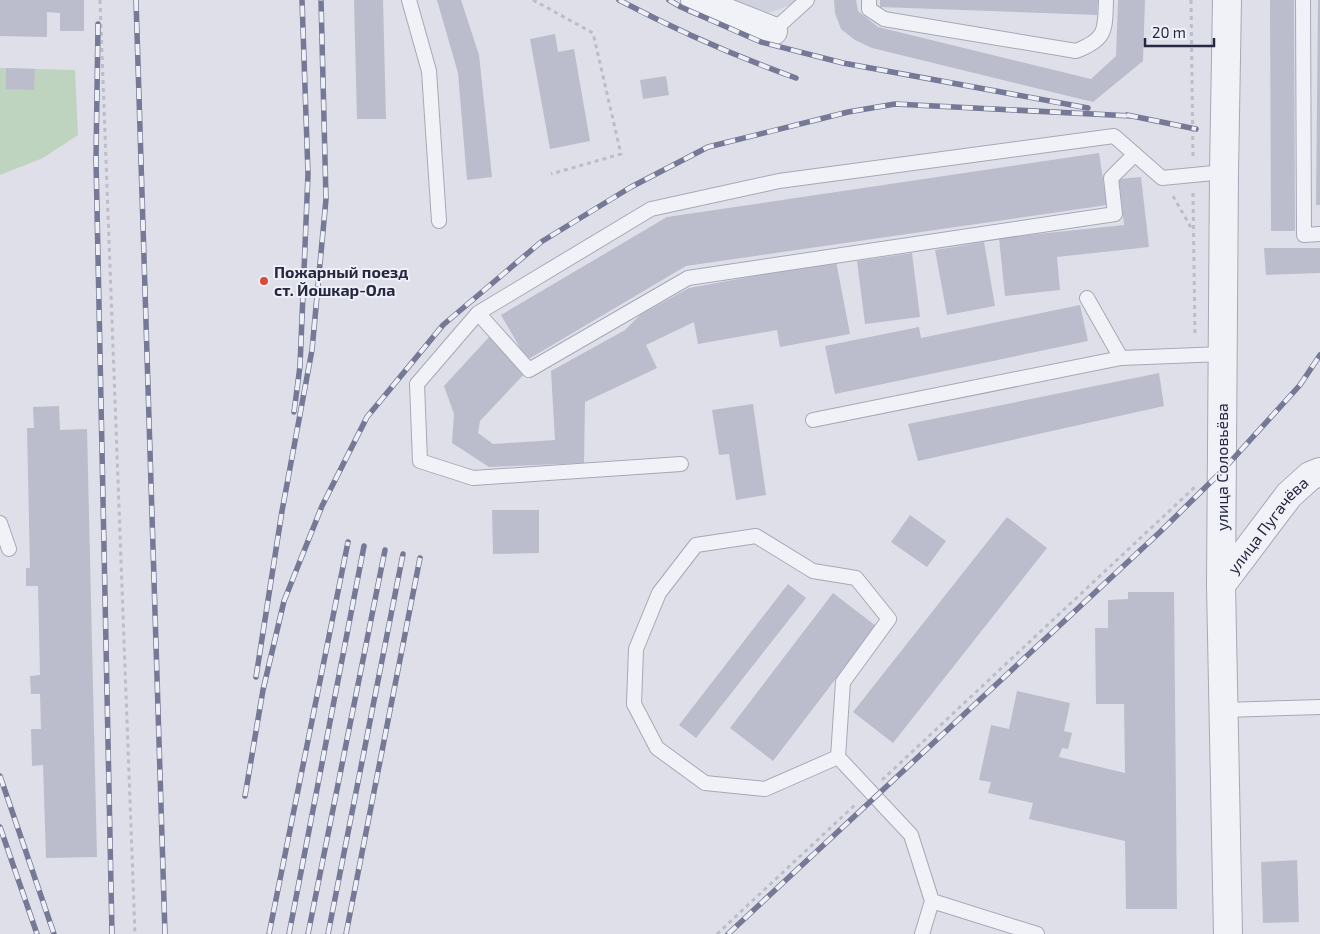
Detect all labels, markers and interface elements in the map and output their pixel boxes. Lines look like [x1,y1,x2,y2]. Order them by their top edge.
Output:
scale bar [1145,15,1214,47]
text: 20 m [1152,23,1186,41]
place label: Пожарный поезд ст. Йошкар-Ола [274,262,408,299]
marker: Пожарный поезд ст. Йошкар-Ола [258,275,270,287]
street label: улица Соловьёва [1212,403,1232,531]
street label: улица Пугачёва [1223,472,1312,578]

